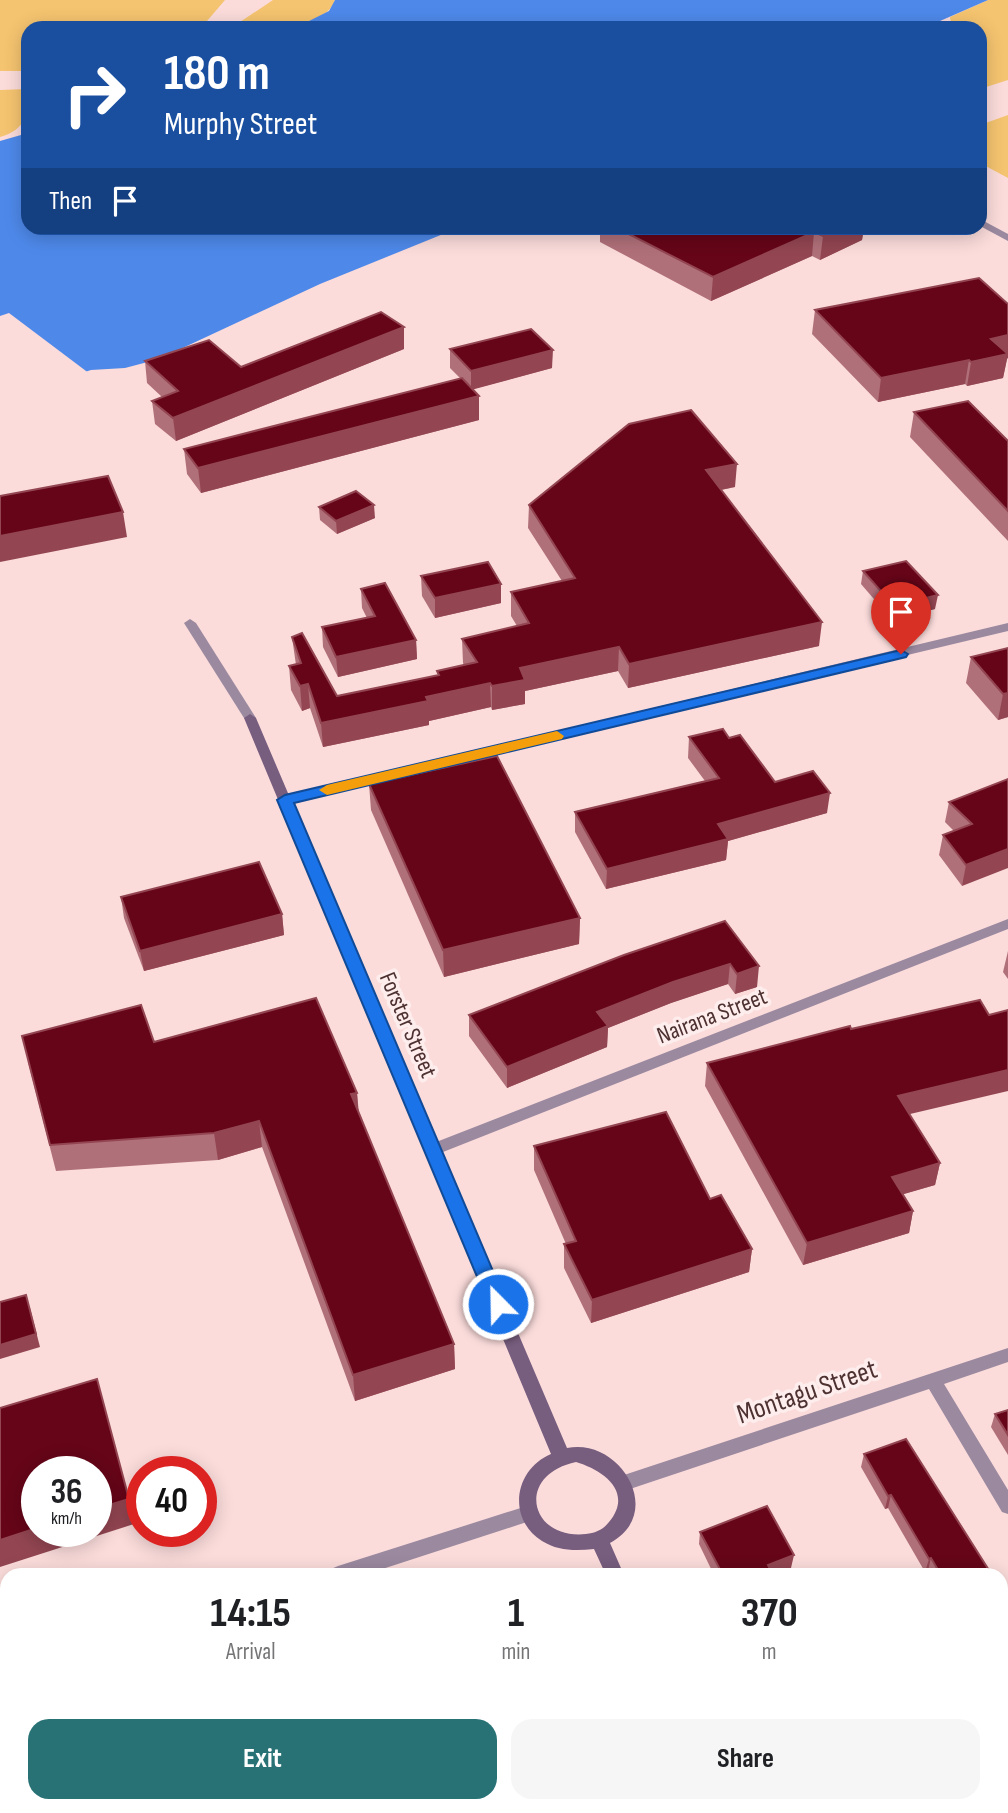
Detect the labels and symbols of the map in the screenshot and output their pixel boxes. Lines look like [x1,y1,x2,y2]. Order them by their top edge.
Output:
pin [871,582,931,654]
street label: Forster Street [373,968,443,1082]
street label: Nairana Street [653,982,771,1050]
position arrow [461,1267,535,1341]
street label: Montagu Street [733,1353,881,1431]
speed limit sign: 40 [126,1456,217,1547]

